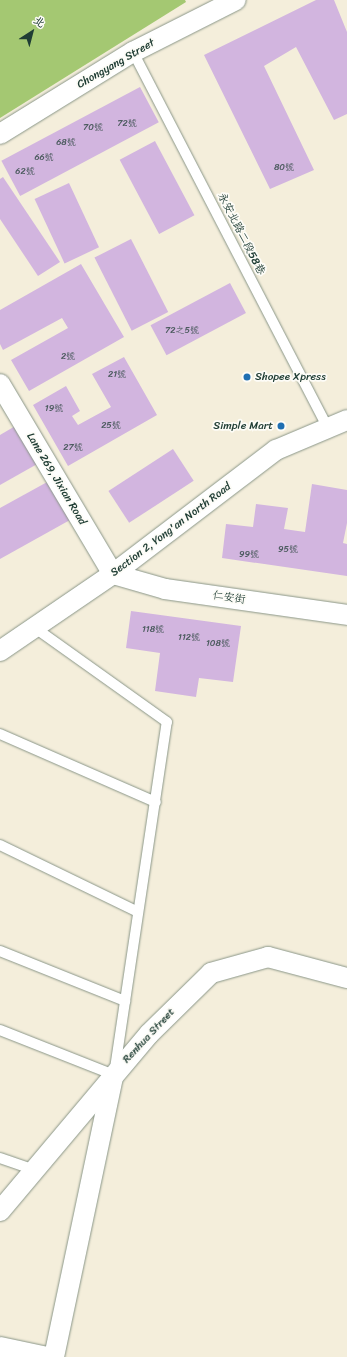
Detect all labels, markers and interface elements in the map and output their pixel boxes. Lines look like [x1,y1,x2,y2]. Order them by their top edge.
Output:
text: 北 [29,11,49,33]
north arrow [12,12,52,52]
street label: Chongyang Street [75,36,157,92]
house number: 72號 [117,118,137,128]
house number: 70號 [83,122,103,132]
house number: 68號 [56,137,76,147]
house number: 66號 [34,152,54,162]
house number: 80號 [274,162,294,172]
house number: 62號 [15,166,35,176]
street label: 永安北路二段58巷 [215,191,267,277]
house number: 72之5號 [165,325,199,335]
house number: 2號 [61,351,75,361]
house number: 21號 [108,369,126,379]
place label: Shopee Xpress [255,370,325,384]
marker: Shopee Xpress [242,372,252,382]
house number: 19號 [45,403,63,413]
place label: Simple Mart [213,419,273,433]
house number: 25號 [101,420,121,430]
marker: Simple Mart [276,421,286,431]
street label: Lane 269, Jixian Road [23,431,89,527]
house number: 27號 [63,442,83,452]
street label: Section 2, Yong'an North Road [108,480,234,580]
house number: 95號 [278,544,298,554]
house number: 99號 [239,549,259,559]
street label: 仁安街 [212,589,246,607]
house number: 118號 [142,624,164,634]
house number: 112號 [178,632,200,642]
house number: 108號 [206,638,230,648]
street label: Renhua Street [120,1006,178,1066]

